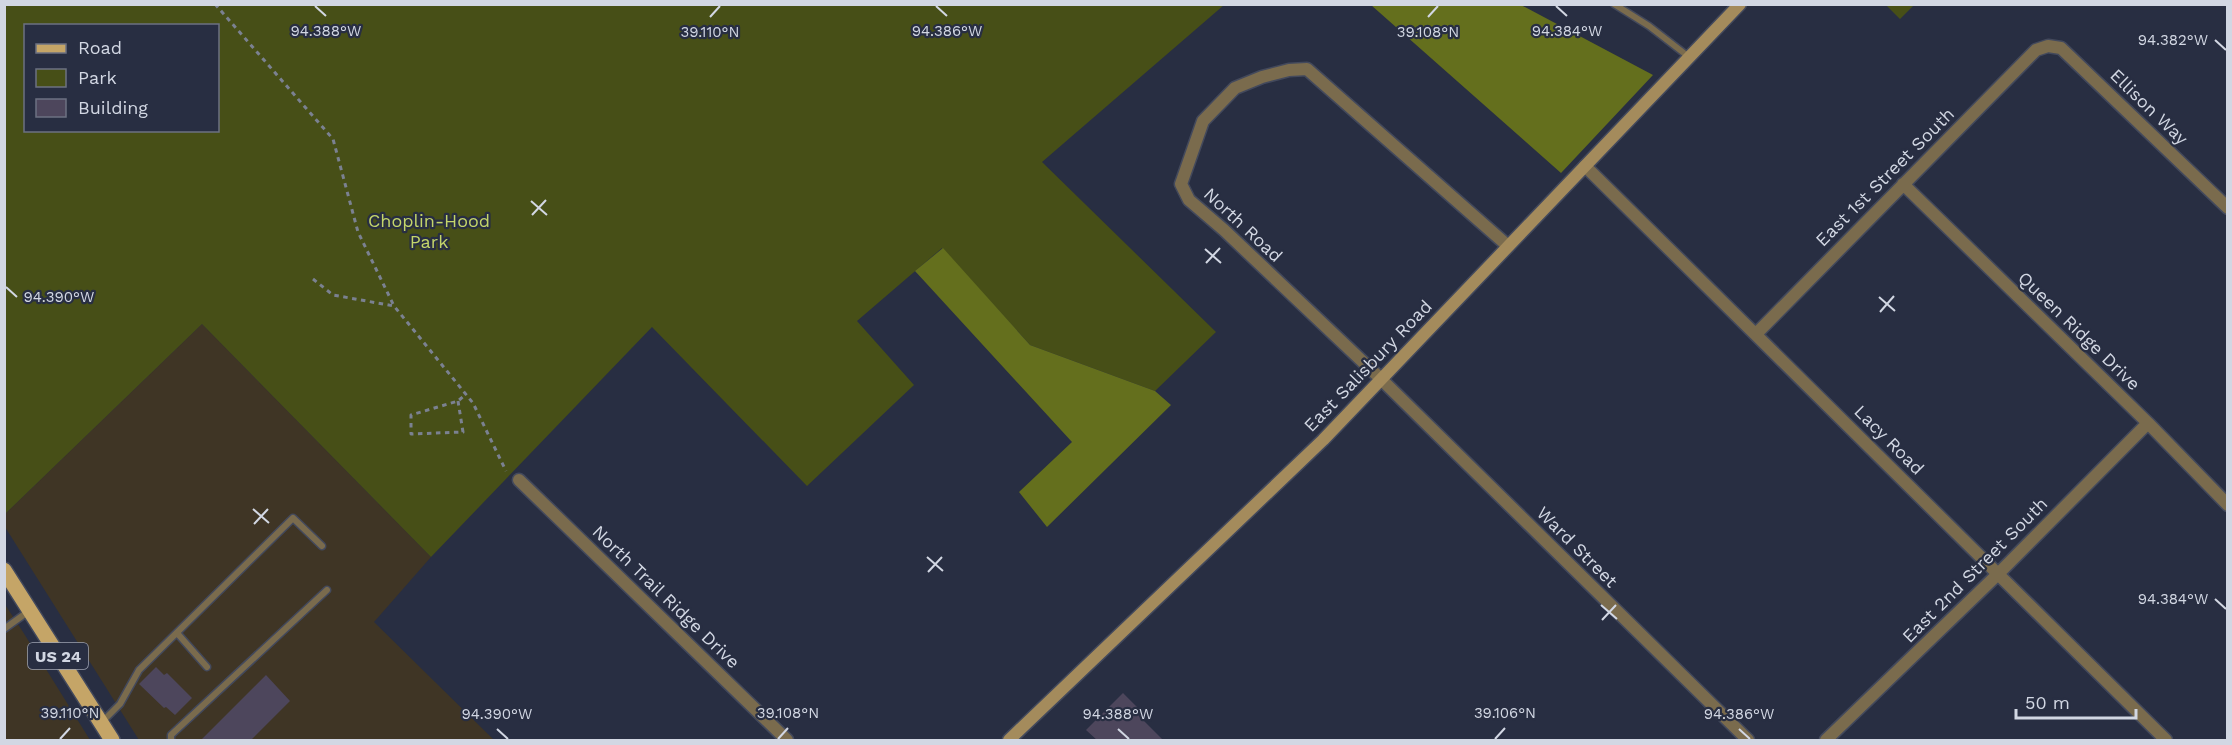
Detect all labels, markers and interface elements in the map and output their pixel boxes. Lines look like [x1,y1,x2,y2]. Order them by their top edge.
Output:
text: 94.388°W [291,22,361,40]
text: 94.386°W [912,22,982,40]
text: 94.384°W [1532,22,1602,40]
text: 39.110°N [681,23,739,41]
text: 39.108°N [1397,23,1459,41]
legend [24,24,219,132]
text: 94.382°W [2138,31,2208,49]
text: Road [78,37,122,58]
street label: Ellison Way [2106,64,2193,149]
text: Park [78,67,117,88]
text: Building [78,97,148,118]
street label: East 1st Street South [1811,103,1958,250]
street label: North Road [1200,183,1287,266]
park label: Choplin-Hood Park [368,210,490,252]
street label: Queen Ridge Drive [2014,267,2145,394]
text: 94.390°W [24,288,94,306]
street label: East Salisbury Road [1299,295,1436,436]
street label: Lacy Road [1850,401,1928,479]
street label: East 2nd Street South [1898,493,2051,646]
street label: Ward Street [1533,502,1622,592]
street label: North Trail Ridge Drive [588,521,744,672]
text: 94.384°W [2138,590,2208,608]
road number: US 24 [28,643,88,669]
scale bar [2016,682,2136,720]
text: 50 m [2025,692,2070,713]
text: 39.110°N [41,704,99,722]
text: 39.108°N [757,704,819,722]
text: 39.106°N [1474,704,1536,722]
text: 94.390°W [462,705,532,723]
text: 94.388°W [1083,705,1153,723]
text: 94.386°W [1704,705,1774,723]

